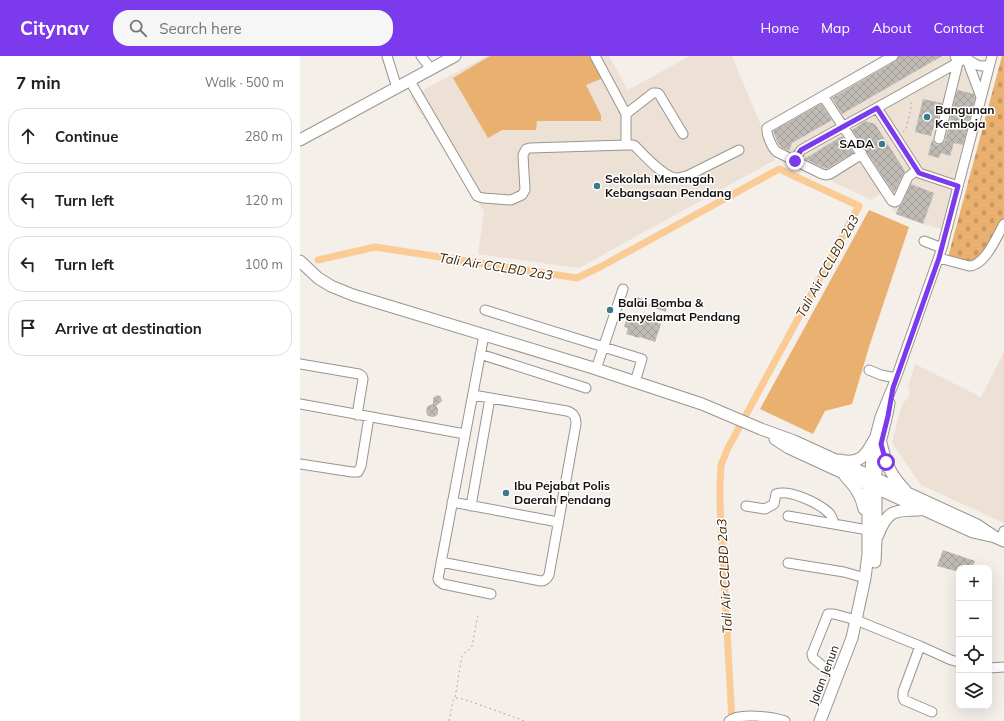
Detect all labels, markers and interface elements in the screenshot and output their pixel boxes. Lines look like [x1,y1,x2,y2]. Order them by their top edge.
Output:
search box [113,10,393,46]
text: Citynav [20,16,89,40]
icon: search [127,17,149,39]
text: Search here [159,19,242,38]
text: Home [760,19,799,37]
text: Map [821,19,850,37]
text: About [872,19,912,37]
text: Contact [934,19,984,37]
text: 7 min [16,72,61,93]
text: Walk · 500 m [205,74,284,90]
place label: Bangunan Kemboja [935,102,995,131]
marker: Bangunan Kemboja [922,112,932,122]
icon: ahead [17,125,39,147]
text: Continue [55,127,118,146]
text: 280 m [245,128,283,144]
place label: SADA [839,136,874,151]
marker: SADA [877,139,887,149]
route end [786,152,804,170]
place label: Sekolah Menengah Kebangsaan Pendang [605,171,732,200]
marker: Sekolah Menengah Kebangsaan Pendang [592,181,602,191]
icon: left [17,189,39,211]
text: Turn left [55,191,114,210]
text: 120 m [245,192,283,208]
water label: Tali Air CCLBD 2a3 [792,212,862,320]
water label: Tali Air CCLBD 2a3 [438,249,554,283]
icon: left [17,253,39,275]
text: Turn left [55,255,114,274]
text: 100 m [245,256,283,272]
place label: Balai Bomba & Penyelamat Pendang [618,295,740,324]
marker: Balai Bomba & Penyelamat Pendang [605,305,615,315]
icon: arrive [17,317,39,339]
text: Arrive at destination [55,319,202,338]
route start [877,453,895,471]
place label: Ibu Pejabat Polis Daerah Pendang [514,478,611,507]
marker: Ibu Pejabat Polis Daerah Pendang [501,488,511,498]
water label: Tali Air CCLBD 2a3 [713,518,735,634]
map controls [956,565,992,709]
button: + [956,565,992,601]
button: − [956,601,992,637]
button: locate [956,637,992,673]
street label: Jalan Jenun [805,643,842,707]
button: layers [956,673,992,709]

